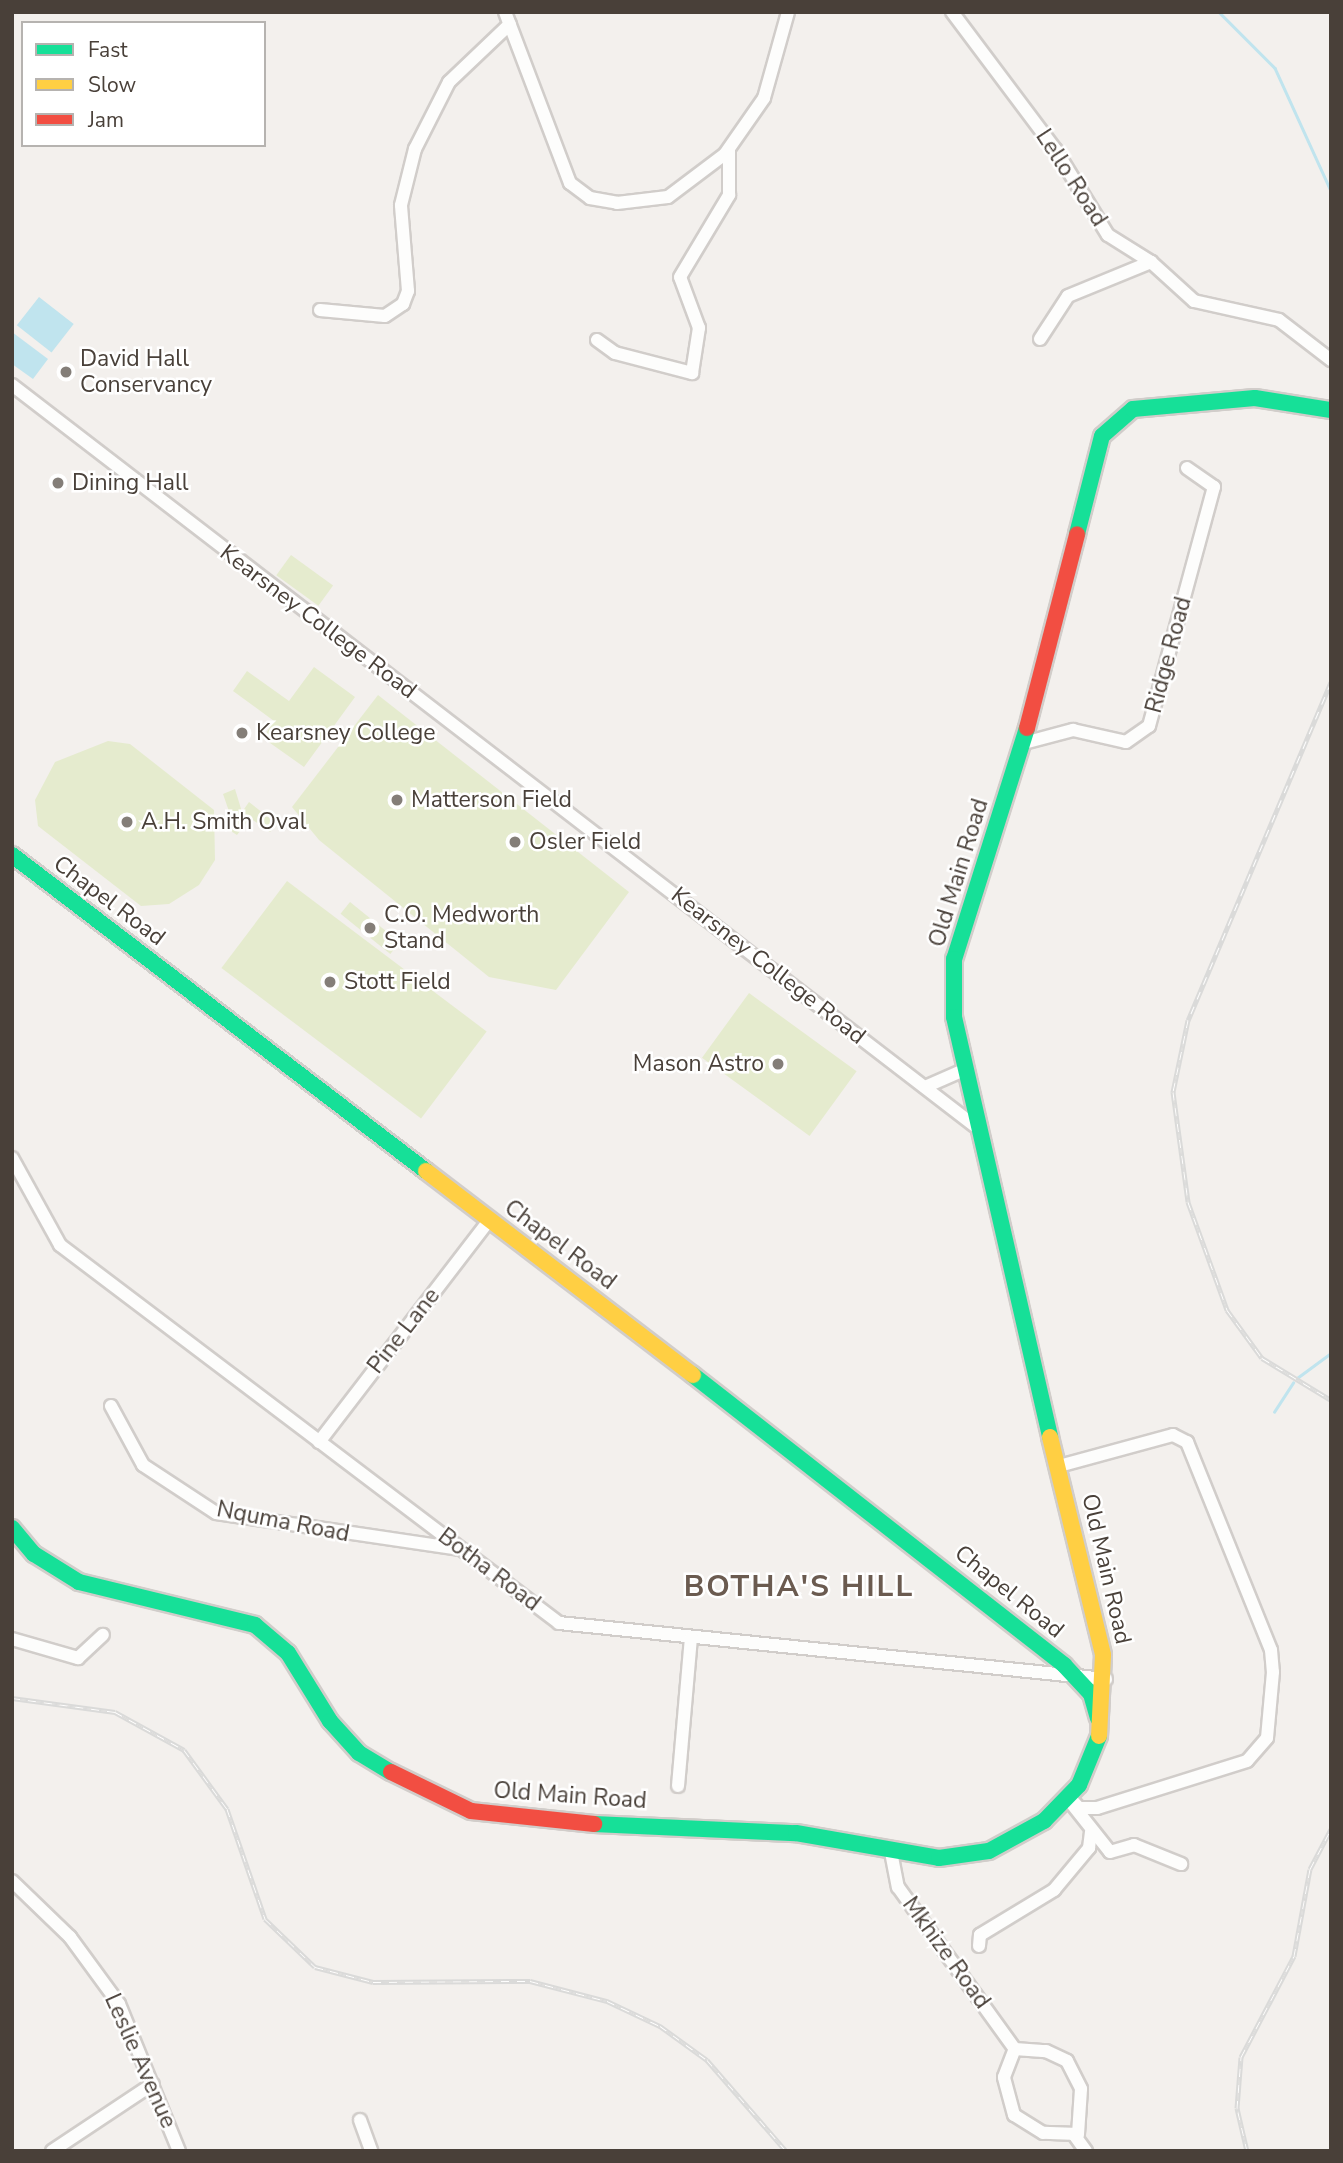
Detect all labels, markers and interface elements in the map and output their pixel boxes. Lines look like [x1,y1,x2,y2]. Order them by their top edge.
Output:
legend [21,21,266,147]
text: Fast [88,36,128,64]
text: Slow [88,71,136,99]
text: Jam [88,106,124,134]
street label: Lello Road [1029,124,1113,232]
place label: David Hall Conservancy [80,345,212,399]
marker: David Hall Conservancy [58,364,74,380]
place label: Dining Hall [72,469,189,497]
marker: Dining Hall [50,475,66,491]
street label: Kearsney College Road [214,539,422,705]
street label: Ridge Road [1140,594,1198,716]
place label: Kearsney College [256,719,436,747]
marker: Kearsney College [234,725,250,741]
place label: Matterson Field [411,786,572,814]
marker: Matterson Field [389,792,405,808]
street label: Old Main Road [923,796,995,950]
place label: A.H. Smith Oval [141,808,307,836]
marker: A.H. Smith Oval [119,814,135,830]
place label: Osler Field [529,828,641,856]
marker: Osler Field [507,834,523,850]
street label: Chapel Road [48,850,170,952]
street label: Kearsney College Road [665,882,871,1050]
place label: C.O. Medworth Stand [384,901,539,955]
marker: C.O. Medworth Stand [362,920,378,936]
place label: Stott Field [344,968,451,996]
marker: Stott Field [322,974,338,990]
place label: Mason Astro [633,1050,764,1078]
marker: Mason Astro [770,1056,786,1072]
street label: Chapel Road [499,1194,621,1296]
street label: Pine Lane [362,1283,446,1379]
street label: Old Main Road [1075,1491,1137,1647]
street label: Nquma Road [214,1496,352,1548]
street label: Botha Road [432,1523,546,1617]
street label: Chapel Road [949,1540,1069,1644]
district label: BOTHA'S HILL [685,1569,913,1605]
street label: Old Main Road [493,1777,647,1815]
street label: Mkhize Road [896,1892,996,2014]
street label: Leslie Avenue [98,1990,182,2132]

